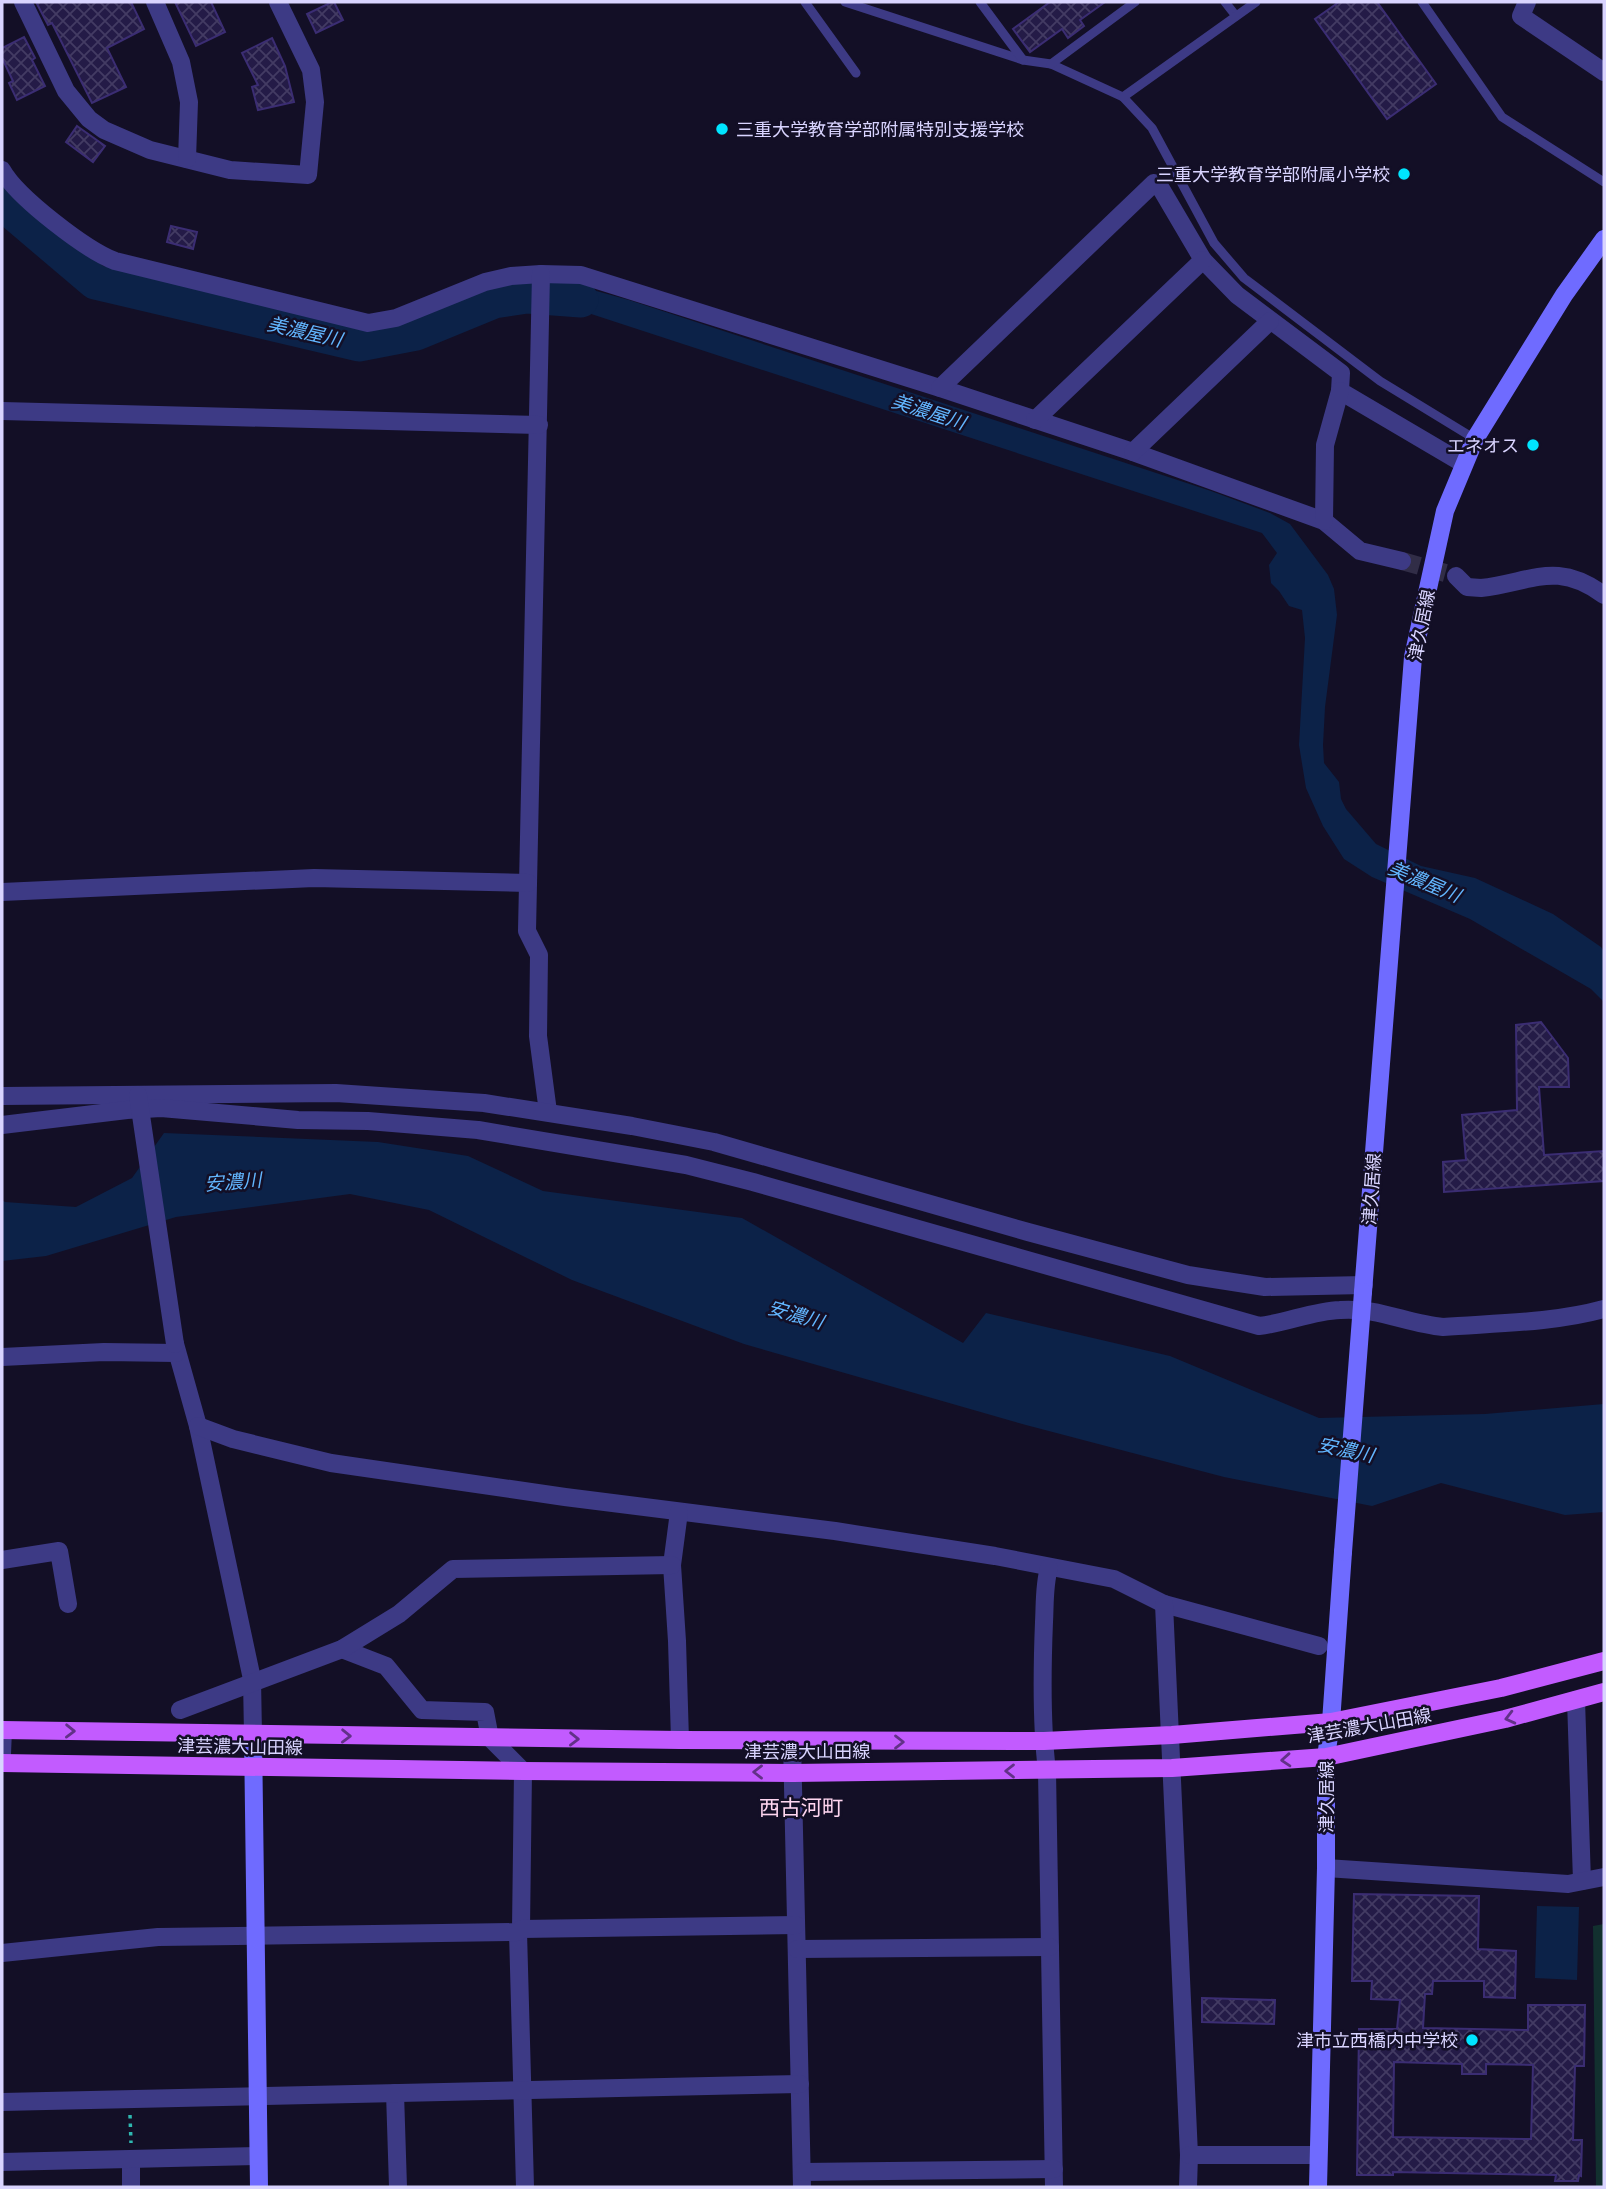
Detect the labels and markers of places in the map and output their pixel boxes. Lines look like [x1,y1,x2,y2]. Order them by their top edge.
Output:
place label: 三重大学教育学部附属特別支援学校 [736,118,1024,140]
marker: 三重大学教育学部附属特別支援学校 [714,121,730,137]
place label: 三重大学教育学部附属小学校 [1156,163,1390,185]
marker: 三重大学教育学部附属小学校 [1396,166,1412,182]
place label: エネオス [1447,434,1519,456]
marker: エネオス [1525,437,1541,453]
place label: 津市立西橋内中学校 [1296,2029,1458,2051]
marker: 津市立西橋内中学校 [1464,2032,1480,2048]

